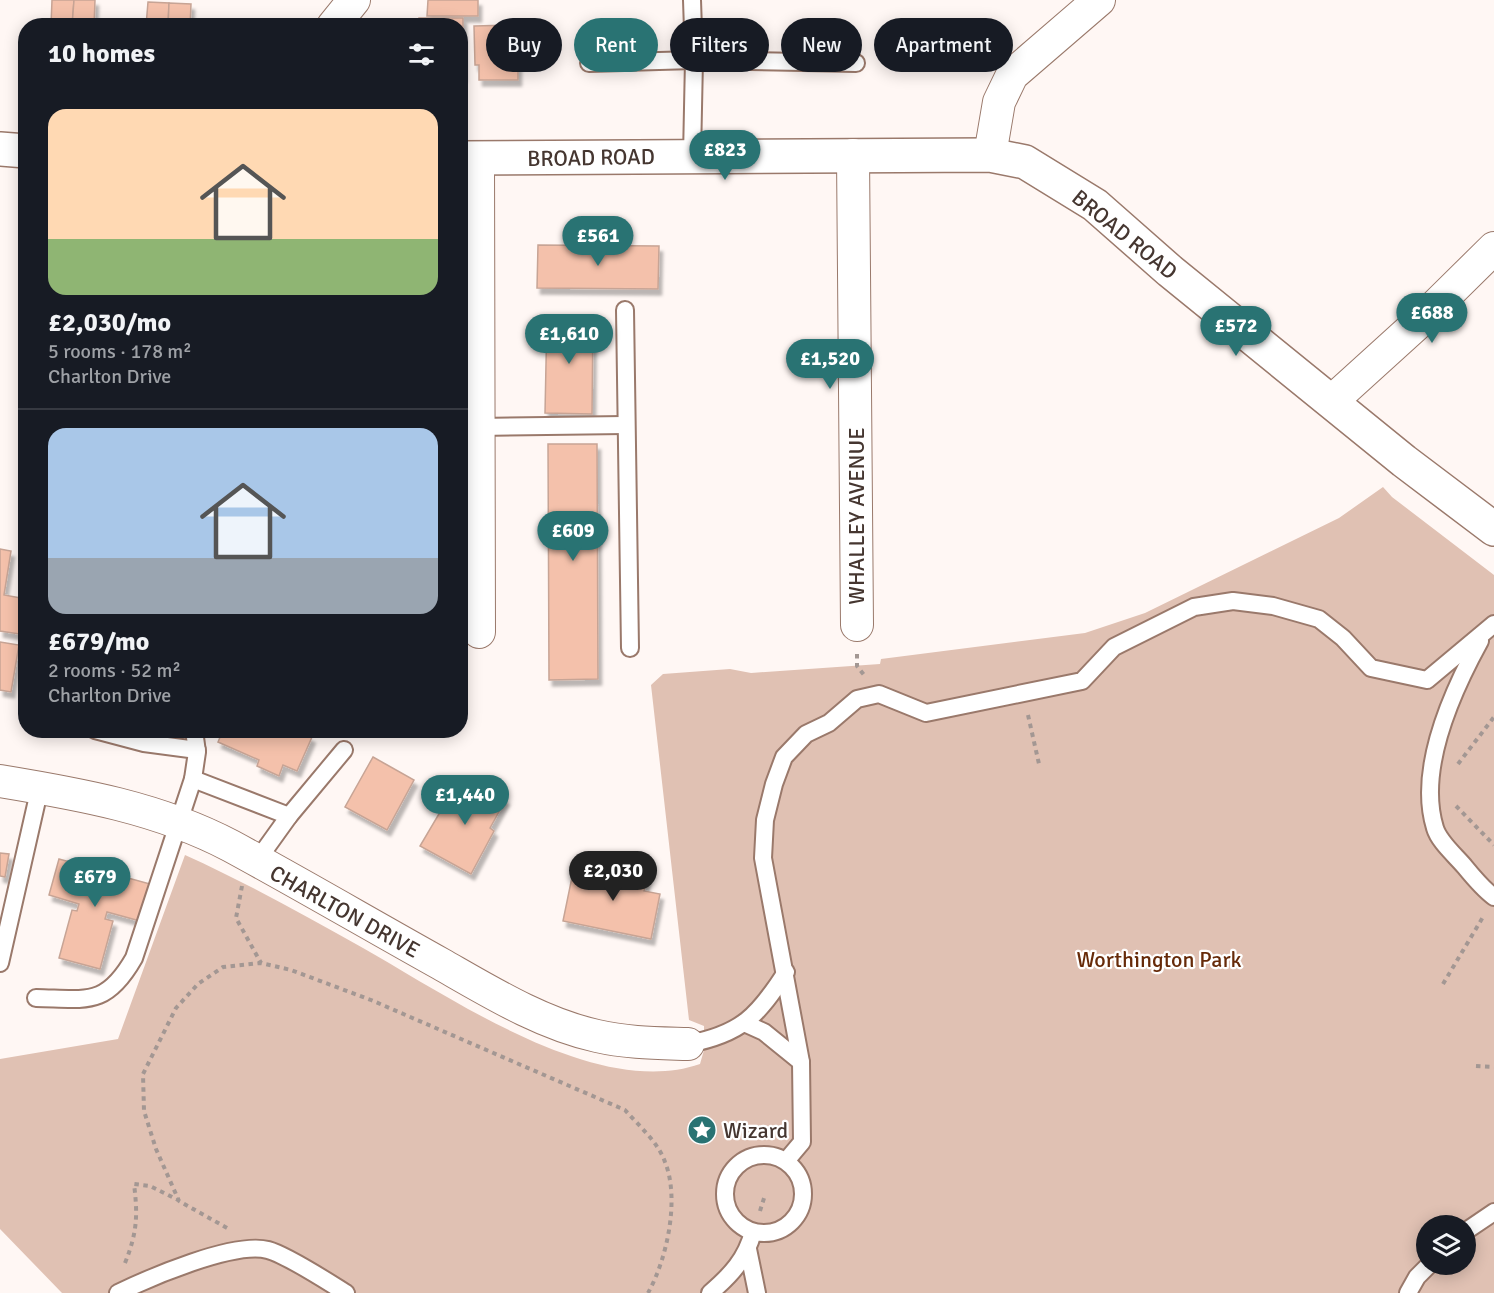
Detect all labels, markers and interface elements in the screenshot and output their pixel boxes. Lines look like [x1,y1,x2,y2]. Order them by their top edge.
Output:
chip: Buy [486,18,562,72]
chip: Rent [574,18,658,72]
chip: Filters [670,18,769,72]
chip: New [781,18,862,72]
chip: Apartment [874,18,1013,72]
text: 10 homes [48,38,155,70]
icon: filters [405,38,438,71]
pin: £823 [689,130,761,181]
text: £823 [703,137,747,162]
street label: BROAD ROAD [527,143,655,172]
icon: home [189,148,297,256]
street label: BROAD ROAD [1067,184,1183,285]
pin: £561 [562,216,634,267]
text: £561 [576,223,620,248]
pin: £688 [1396,293,1468,344]
text: £688 [1410,300,1454,325]
pin: £572 [1200,306,1272,357]
text: £2,030/mo [48,307,171,339]
text: £572 [1214,313,1258,338]
pin: £1,610 [520,314,618,365]
text: £1,610 [539,321,599,346]
text: 5 rooms · 178 m² [48,339,192,364]
pin: £1,520 [781,339,879,390]
text: £1,520 [800,346,860,371]
text: Charlton Drive [48,364,171,389]
street label: WHALLEY AVENUE [843,427,870,605]
icon: home [189,467,297,575]
pin: £609 [537,511,609,562]
text: £609 [551,518,595,543]
text: £679/mo [48,626,149,658]
text: 2 rooms · 52 m² [48,658,181,683]
text: Charlton Drive [48,683,171,708]
pin: £1,440 [416,775,514,826]
text: £1,440 [435,782,495,807]
pin: £2,030 [564,851,662,902]
pin: £679 [59,857,131,908]
text: £2,030 [583,858,643,883]
street label: CHARLTON DRIVE [265,859,424,964]
text: £679 [73,864,117,889]
park label: Worthington Park [1076,946,1242,973]
place icon: Wizard [686,1114,718,1146]
place label: Wizard [723,1117,788,1144]
map controls [1416,1215,1476,1275]
button: layers [1416,1215,1476,1275]

